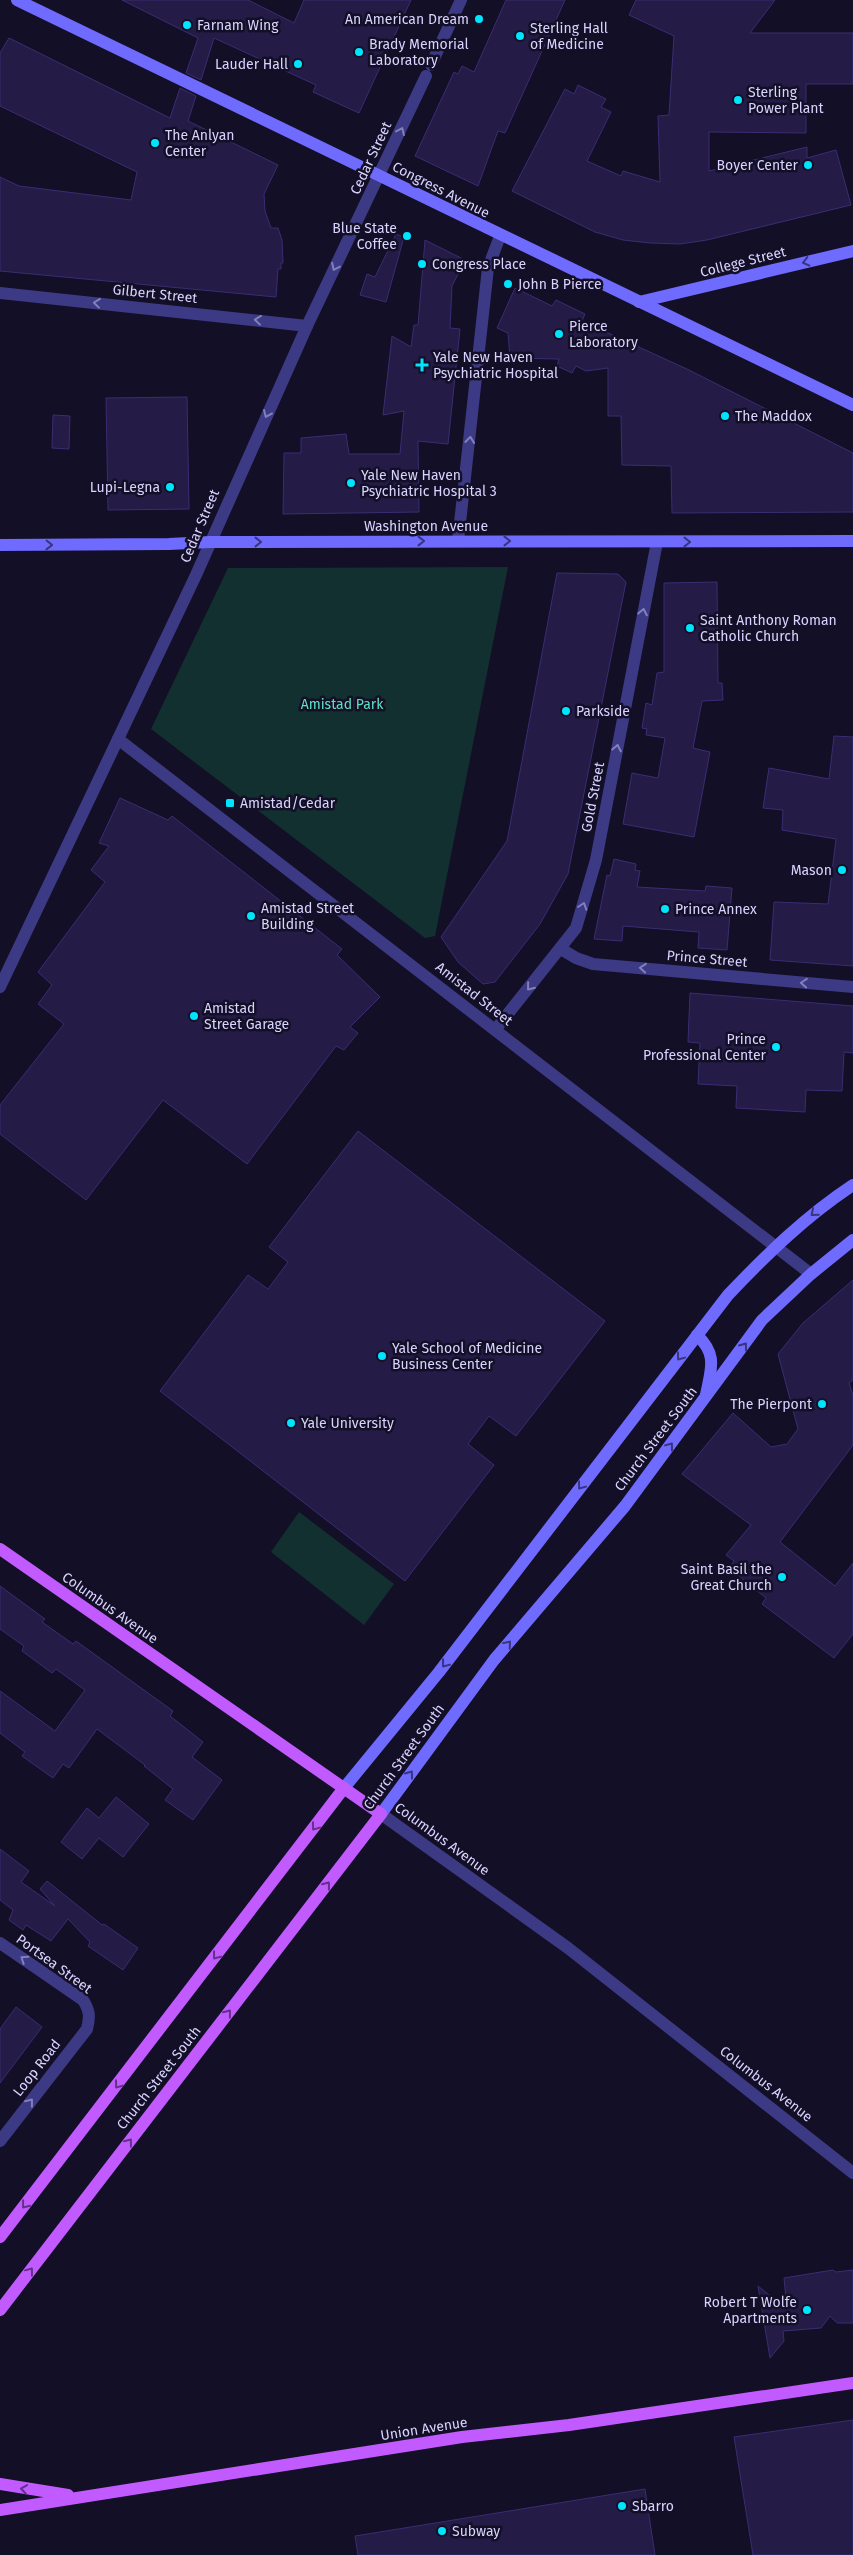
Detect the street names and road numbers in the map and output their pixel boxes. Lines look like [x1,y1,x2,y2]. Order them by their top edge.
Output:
street label: Cedar Street [347,118,396,197]
street label: Congress Avenue [389,158,493,222]
street label: College Street [698,243,789,281]
street label: Gilbert Street [112,281,199,307]
street label: Cedar Street [177,486,223,565]
street label: Washington Avenue [364,518,488,535]
street label: Gold Street [578,760,608,834]
street label: Prince Street [666,947,749,971]
street label: Amistad Street [432,959,517,1030]
street label: Church Street South [611,1383,701,1495]
street label: Columbus Avenue [59,1569,161,1647]
street label: Church Street South [360,1701,448,1813]
street label: Columbus Avenue [391,1799,493,1879]
street label: Portsea Street [13,1931,96,1998]
street label: Church Street South [113,2023,205,2133]
street label: Loop Road [10,2036,64,2100]
street label: Columbus Avenue [716,2042,816,2126]
street label: Union Avenue [379,2414,469,2444]

